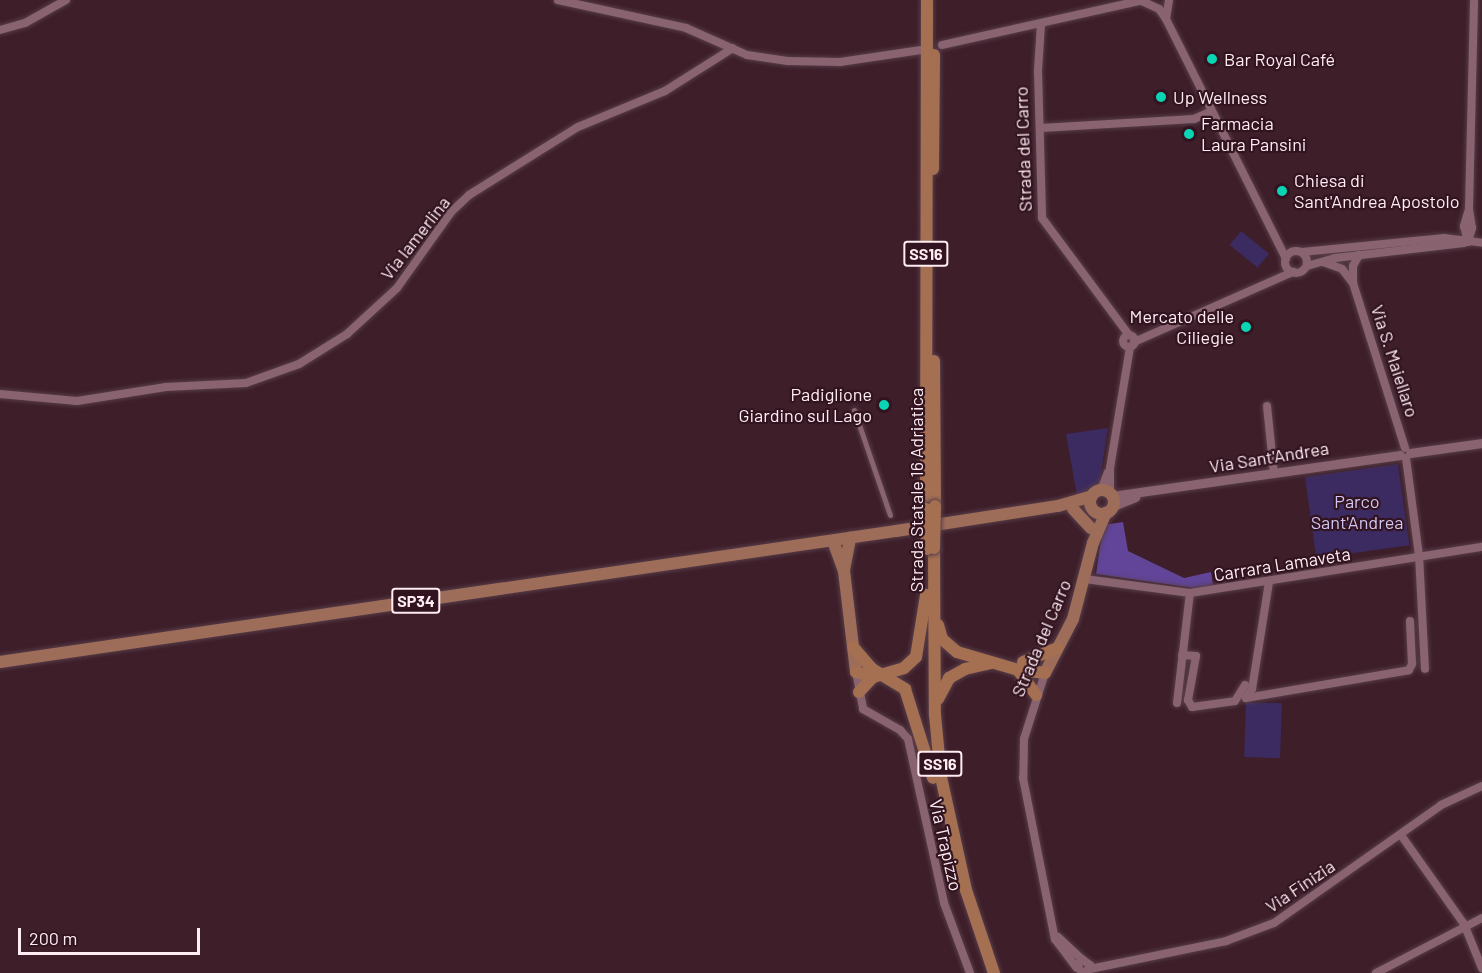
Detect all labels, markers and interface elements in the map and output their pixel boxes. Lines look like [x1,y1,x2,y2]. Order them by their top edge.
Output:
place label: Bar Royal Café [1224,48,1335,70]
marker: Bar Royal Café [1205,52,1219,66]
street label: Strada del Carro [1010,86,1036,212]
place label: Up Wellness [1173,86,1267,108]
marker: Up Wellness [1154,90,1168,104]
place label: Farmacia Laura Pansini [1201,113,1306,156]
marker: Farmacia Laura Pansini [1182,127,1196,141]
place label: Chiesa di Sant'Andrea Apostolo [1294,170,1460,213]
marker: Chiesa di Sant'Andrea Apostolo [1275,184,1289,198]
street label: Via lamerlina [376,192,454,284]
road number: SS16 [902,241,950,267]
street label: Via S. Maiellaro [1367,302,1423,420]
place label: Mercato delle Ciliegie [1130,306,1234,348]
marker: Mercato delle Ciliegie [1239,320,1253,334]
place label: Padiglione Giardino sul Lago [738,384,872,426]
street label: Strada Statale 16 Adriatica [905,388,927,592]
marker: Padiglione Giardino sul Lago [877,398,891,412]
street label: Via Sant'Andrea [1208,437,1330,477]
park label: Parco Sant'Andrea [1311,491,1403,534]
street label: Carrara Lamaveta [1212,543,1352,585]
street label: Strada del Carro [1007,576,1075,700]
road number: SP34 [390,588,442,614]
road number: SS16 [916,751,964,777]
street label: Via Trapizzo [925,797,967,893]
street label: Via Finizia [1261,855,1339,917]
scale bar [21,916,202,954]
text: 200 m [29,927,77,949]

